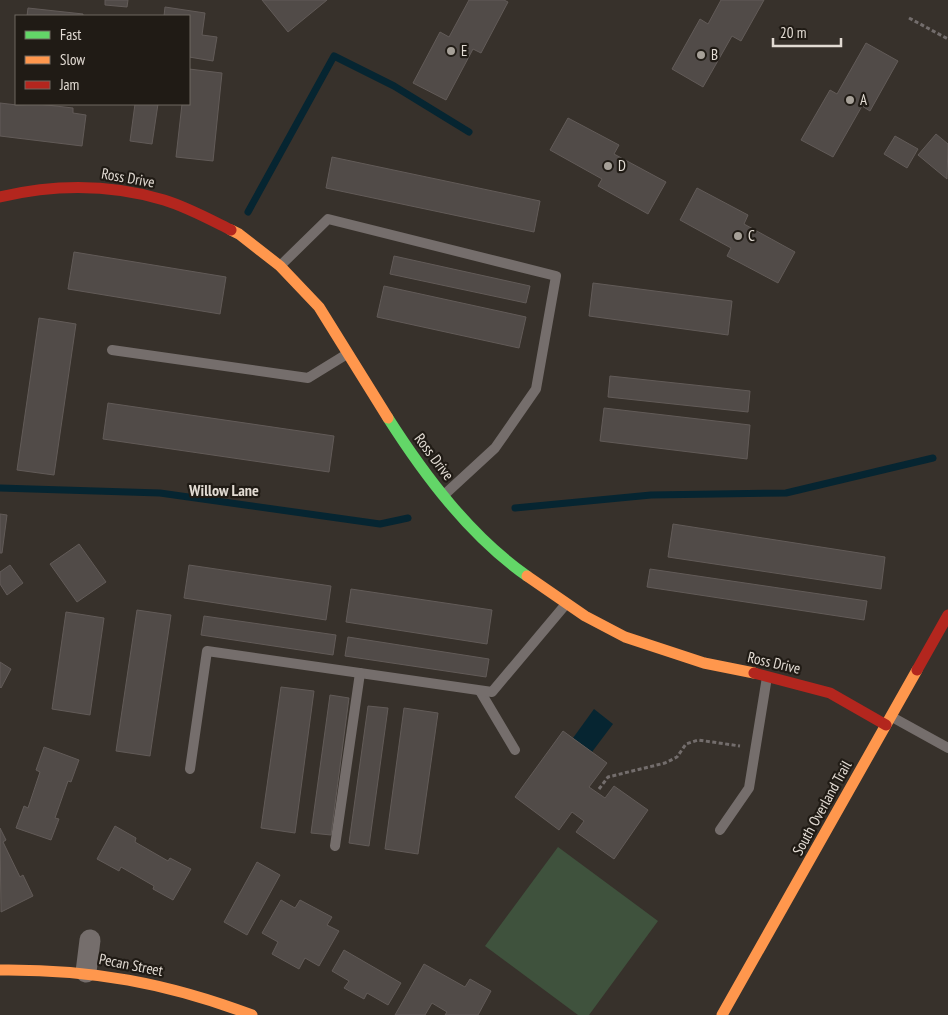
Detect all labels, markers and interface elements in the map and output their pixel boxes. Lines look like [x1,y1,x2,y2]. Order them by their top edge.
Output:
legend [15,15,190,105]
scale bar [773,15,840,47]
text: 20 m [780,23,806,42]
text: Fast [60,25,81,44]
place label: E [461,41,467,60]
marker: E [445,45,457,57]
place label: B [711,45,718,64]
marker: B [695,49,707,61]
text: Slow [60,50,85,69]
text: Jam [59,75,79,94]
place label: A [860,90,868,109]
marker: A [844,94,856,106]
place label: D [618,156,626,175]
marker: D [602,160,614,172]
street label: Ross Drive [100,163,156,192]
place label: C [748,226,755,245]
marker: C [732,230,744,242]
street label: Ross Drive [411,430,458,484]
district label: Willow Lane [188,480,259,500]
street label: Ross Drive [746,647,802,678]
street label: South Overland Trail [788,757,856,858]
street label: Pecan Street [98,949,165,980]

